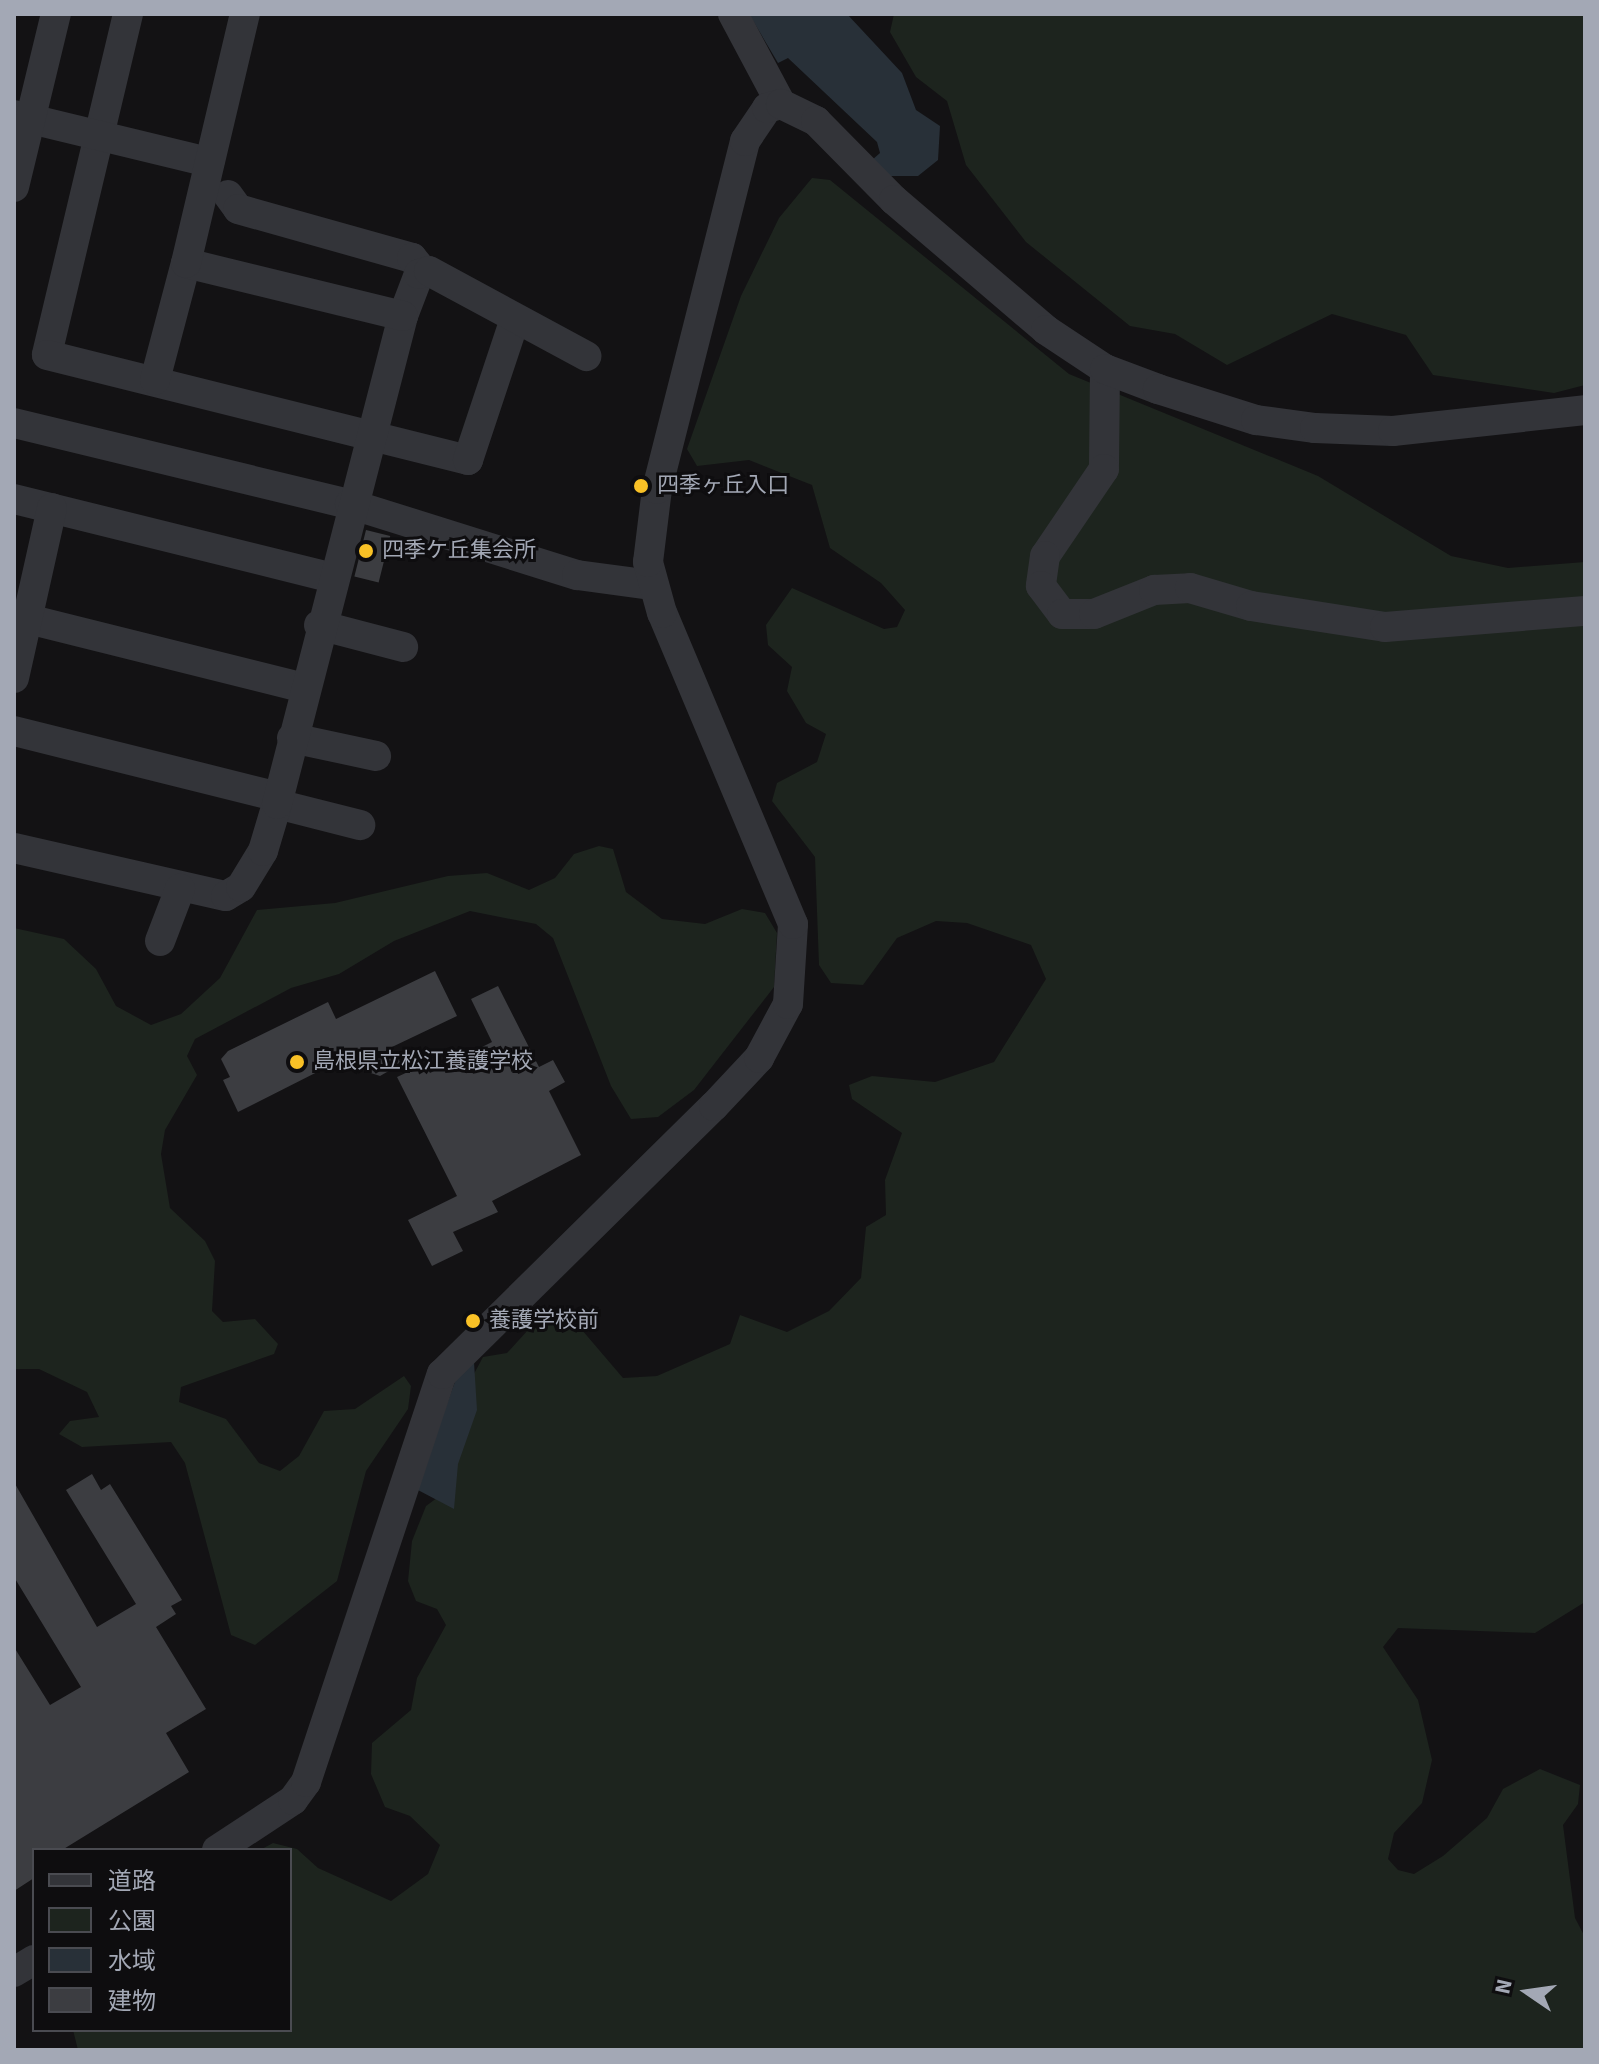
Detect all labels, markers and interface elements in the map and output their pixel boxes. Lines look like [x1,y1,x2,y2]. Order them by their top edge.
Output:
place label: 四季ヶ丘入口 [657,473,789,499]
marker: 四季ヶ丘入口 [632,477,650,495]
place label: 四季ケ丘集会所 [382,538,536,564]
marker: 四季ケ丘集会所 [357,542,375,560]
place label: 島根県立松江養護学校 [313,1049,533,1075]
marker: 島根県立松江養護学校 [288,1053,306,1071]
place label: 養護学校前 [489,1308,599,1334]
marker: 養護学校前 [464,1312,482,1330]
legend [32,1848,292,2032]
text: 道路 [108,1864,156,1899]
text: 公園 [108,1904,156,1939]
text: 水域 [108,1944,156,1979]
north arrow [1487,1952,1567,2032]
text: N [1486,1976,1521,1997]
text: 建物 [108,1984,156,2019]

